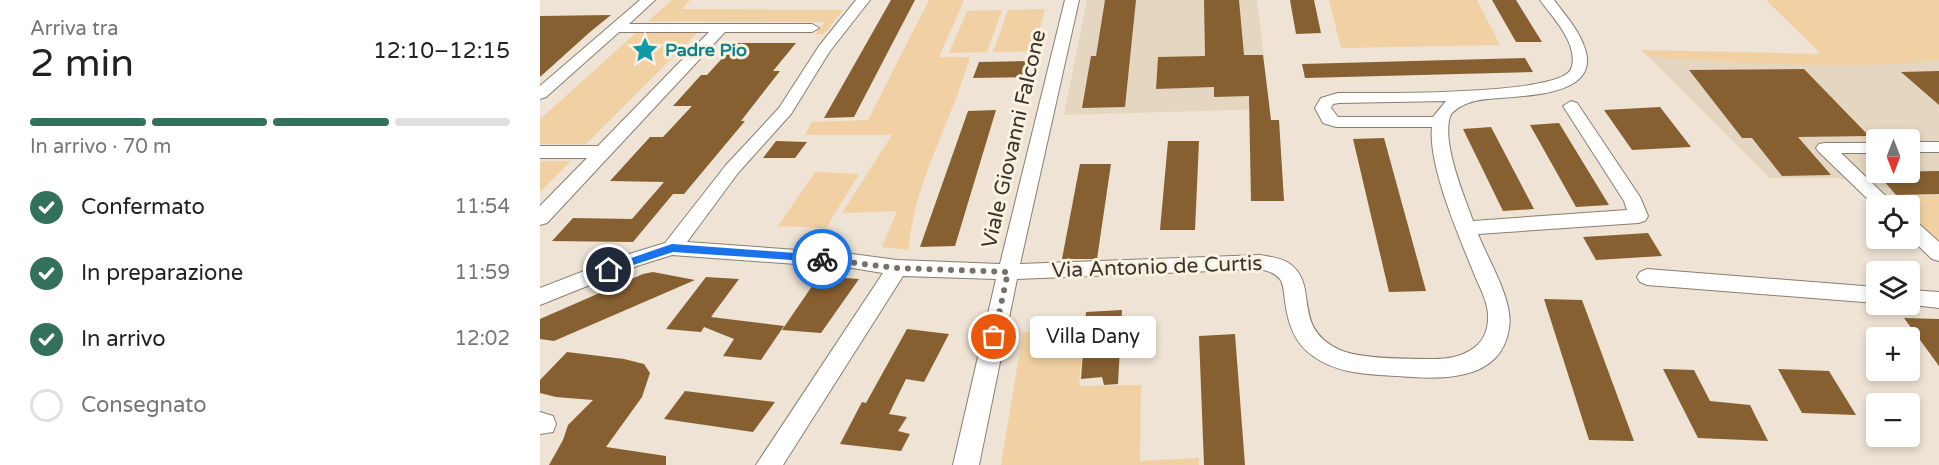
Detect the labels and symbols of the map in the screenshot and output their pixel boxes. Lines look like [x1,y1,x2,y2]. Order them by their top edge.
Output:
street label: Viale Giovanni Falcone [977,27,1051,251]
place icon: Padre Pio [630,35,660,65]
place label: Padre Pio [665,39,747,61]
north arrow [1866,129,1920,183]
courier [792,229,852,289]
pin [583,244,634,295]
street label: Via Antonio de Curtis [1051,251,1263,283]
pin [968,311,1019,362]
callout: Villa Dany [1030,316,1156,358]

